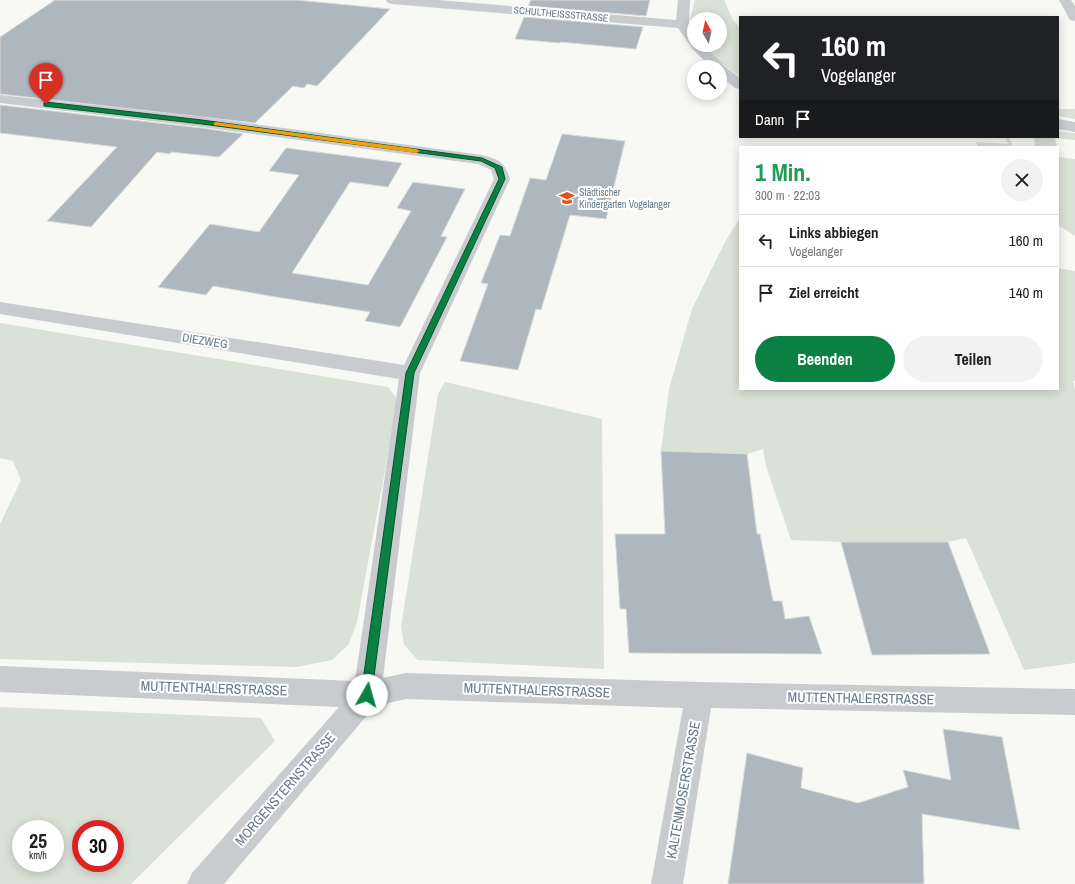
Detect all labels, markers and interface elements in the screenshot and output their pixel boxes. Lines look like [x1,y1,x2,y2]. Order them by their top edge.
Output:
street label: SCHULTHEISSSTRASSE [513,3,609,25]
north arrow [687,12,727,52]
map controls [687,12,727,100]
text: 160 m [821,27,886,65]
icon: left [755,32,807,84]
button: search [687,60,727,100]
pin [29,63,63,104]
text: Vogelanger [821,63,896,88]
icon: arrive [35,69,57,91]
icon: arrive [792,108,814,130]
text: Dann [755,109,784,130]
text: 1 Min. [755,156,811,188]
button: close [1001,159,1043,201]
place label: Städtischer Kindergarten Vogelanger [579,186,670,211]
text: 300 m · 22:03 [755,187,820,204]
school or university icon: Städtischer Kindergarten Vogelanger [558,189,576,207]
text: Links abbiegen [789,222,879,243]
icon: left [755,230,777,252]
text: 160 m [1009,230,1043,251]
text: Vogelanger [789,243,843,260]
icon: arrive [755,282,777,304]
text: Ziel erreicht [789,282,859,303]
text: 140 m [1009,282,1043,303]
street label: DIEZWEG [181,330,229,352]
button: Beenden [755,336,895,382]
button: Teilen [903,336,1043,382]
position arrow [346,674,388,716]
street label: MUTTENTHALERSTRASSE [140,676,288,700]
street label: MUTTENTHALERSTRASSE [463,678,611,702]
street label: MUTTENTHALERSTRASSE [787,688,935,708]
street label: KALTENMOSERSTRASSE [662,720,704,860]
street label: MORGENSTERNSTRASSE [231,729,339,849]
speed limit sign: 30 [72,820,124,872]
text: 25 [29,827,47,854]
text: km/h [29,849,47,862]

